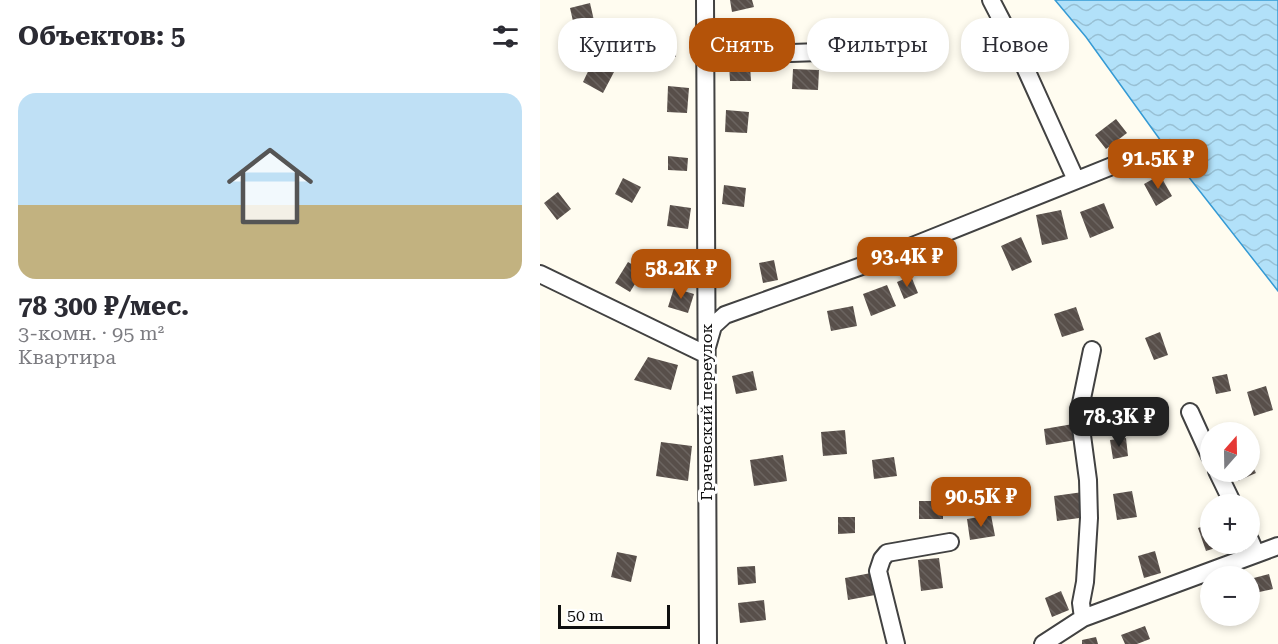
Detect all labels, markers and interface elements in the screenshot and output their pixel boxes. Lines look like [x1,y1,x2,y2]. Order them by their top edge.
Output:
chip: Купить [558,18,677,72]
chip: Снять [689,18,795,72]
chip: Фильтры [807,18,949,72]
chip: Новое [961,18,1069,72]
icon: filters [489,20,522,53]
text: Объектов: 5 [18,21,185,51]
icon: home [216,132,324,240]
pin: 91.5K ₽ [1103,139,1213,190]
text: 91.5K ₽ [1122,146,1194,170]
pin: 93.4K ₽ [852,237,962,288]
text: 93.4K ₽ [871,244,943,268]
pin: 58.2K ₽ [626,249,736,300]
text: 58.2K ₽ [645,256,717,280]
text: 78 300 ₽/мес. [18,291,189,321]
text: 3-комн. · 95 m² [18,321,164,345]
street label: Грачевский переулок [697,323,716,501]
text: Квартира [18,345,116,369]
pin: 78.3K ₽ [1064,397,1174,448]
text: 78.3K ₽ [1083,404,1155,428]
north arrow [1200,422,1260,482]
map controls [1200,422,1260,626]
pin: 90.5K ₽ [926,477,1036,528]
text: 90.5K ₽ [945,484,1017,508]
button: + [1200,494,1260,554]
button: − [1200,566,1260,626]
scale bar [558,602,670,630]
text: 50 m [567,606,604,625]

